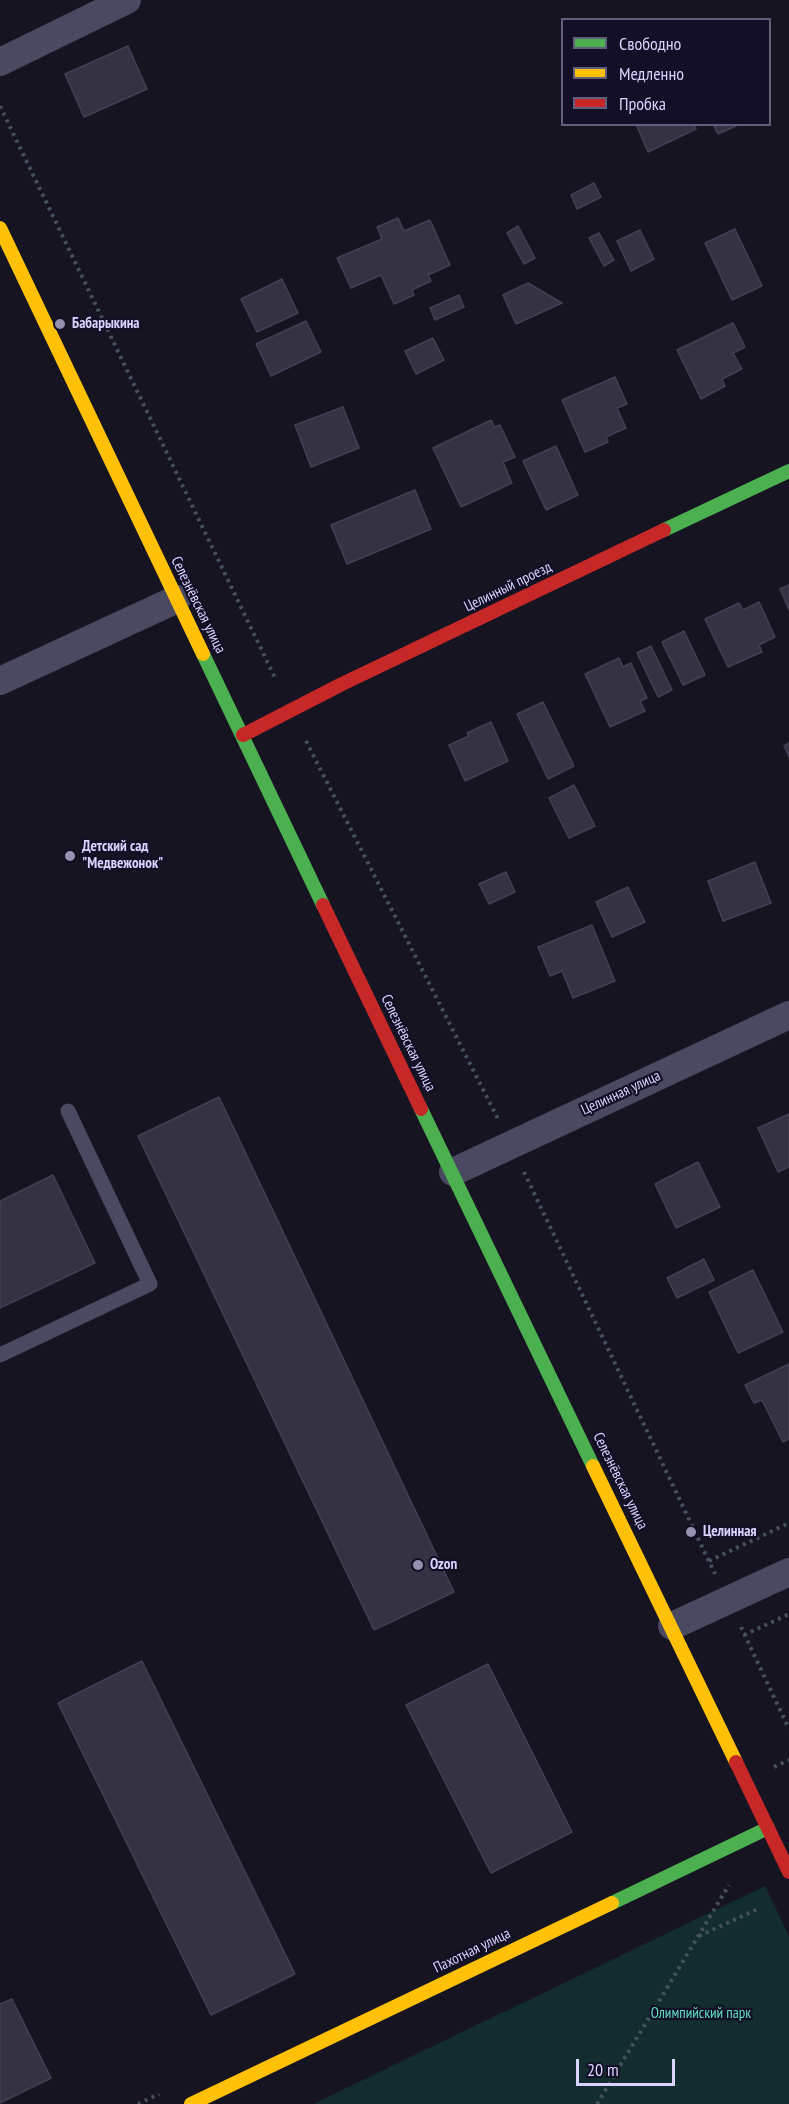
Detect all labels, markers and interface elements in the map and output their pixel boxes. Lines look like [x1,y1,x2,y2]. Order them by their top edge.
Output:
legend [561,18,771,126]
text: Свободно [619,32,681,55]
text: Медленно [619,62,684,85]
text: Пробка [619,92,666,115]
place label: Бабарыкина [72,315,140,333]
marker: Бабарыкина [53,317,67,331]
street label: Селезнёвская улица [167,554,229,656]
street label: Целинный проезд [461,558,555,616]
place label: Детский сад "Медвежонок" [82,838,163,873]
marker: Детский сад "Медвежонок" [63,849,77,863]
street label: Селезнёвская улица [377,992,439,1094]
street label: Целинная улица [578,1067,664,1119]
street label: Селезнёвская улица [589,1430,651,1532]
place label: Целинная [703,1523,757,1541]
marker: Целинная [684,1525,698,1539]
place label: Ozon [430,1556,457,1574]
marker: Ozon [411,1558,425,1572]
street label: Пахотная улица [431,1925,513,1977]
park label: Олимпийский парк [651,2005,751,2023]
scale bar [579,2047,678,2085]
text: 20 m [587,2058,619,2081]

